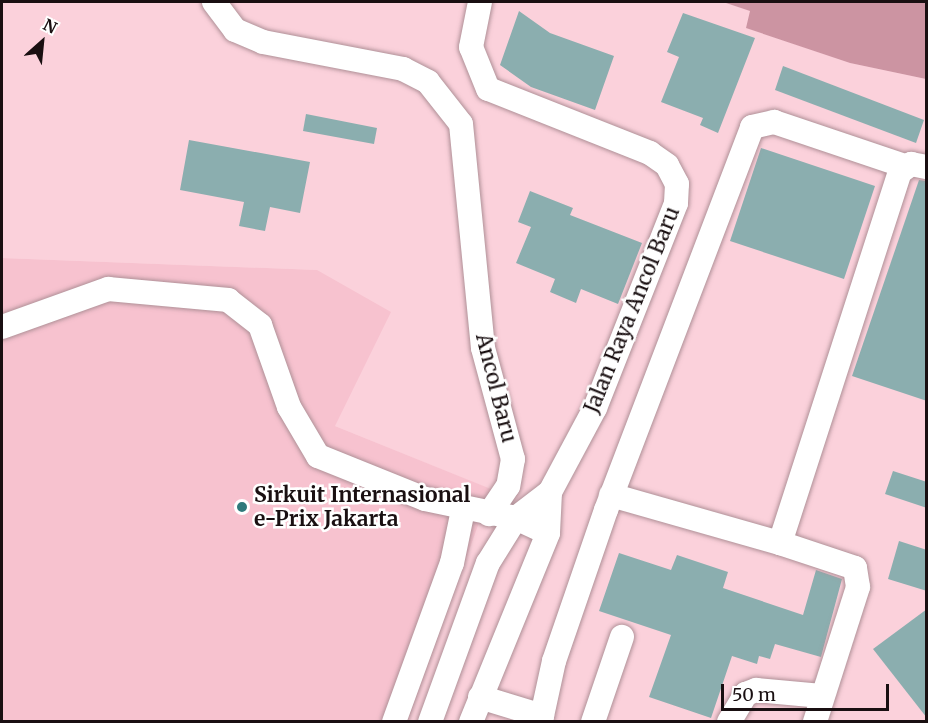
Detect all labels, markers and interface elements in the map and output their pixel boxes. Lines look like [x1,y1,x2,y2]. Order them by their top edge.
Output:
north arrow [12,12,72,72]
text: N [40,14,60,38]
street label: Jalan Raya Ancol Baru [579,203,685,417]
street label: Ancol Baru [470,331,522,445]
place label: Sirkuit Internasional e-Prix Jakarta [254,482,470,532]
marker: Sirkuit Internasional e-Prix Jakarta [235,500,249,514]
scale bar [724,672,892,710]
text: 50 m [732,683,776,706]

